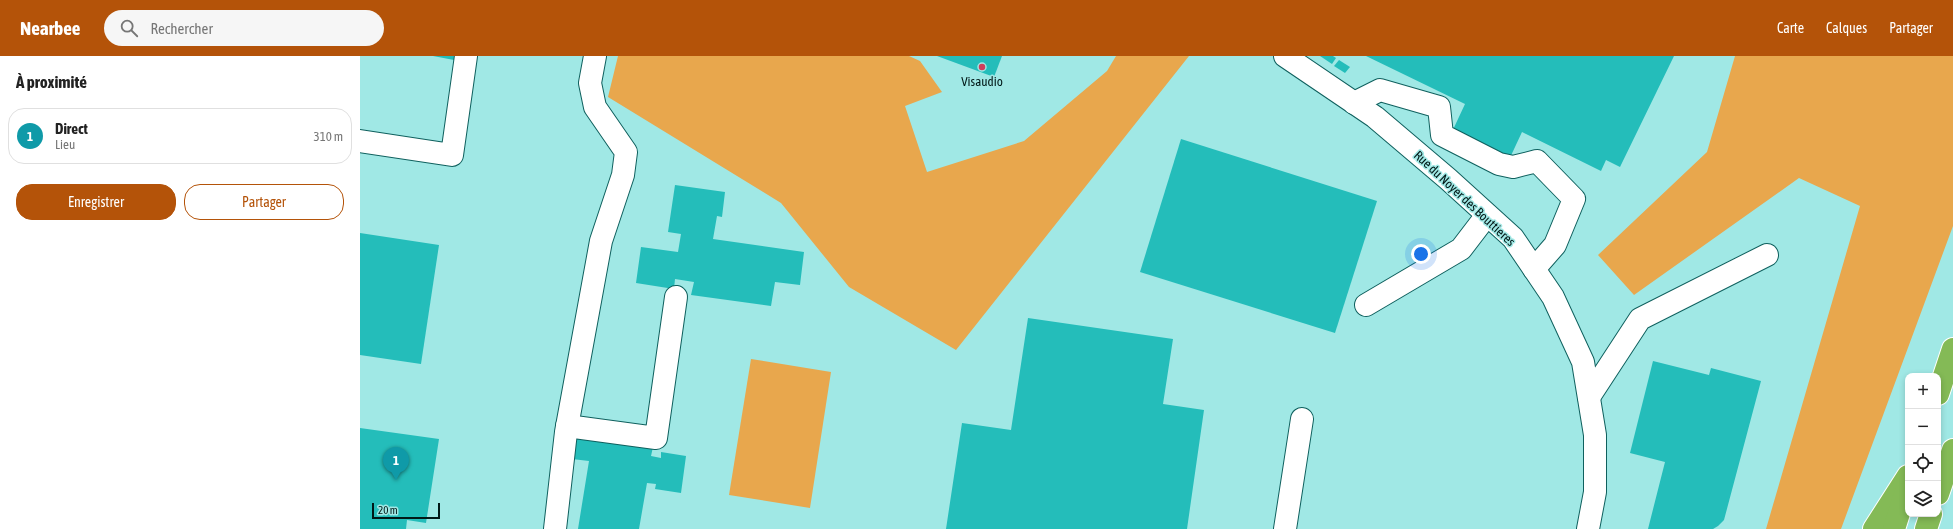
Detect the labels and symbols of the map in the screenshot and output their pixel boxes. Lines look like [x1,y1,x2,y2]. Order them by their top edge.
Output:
marker: Visaudio [977,62,987,72]
place label: Visaudio [961,74,1003,89]
street label: Rue du Noyer des Bouttieres [1411,148,1519,249]
your location [1411,244,1431,264]
pin: 1 [383,447,409,480]
scale bar [372,501,440,520]

